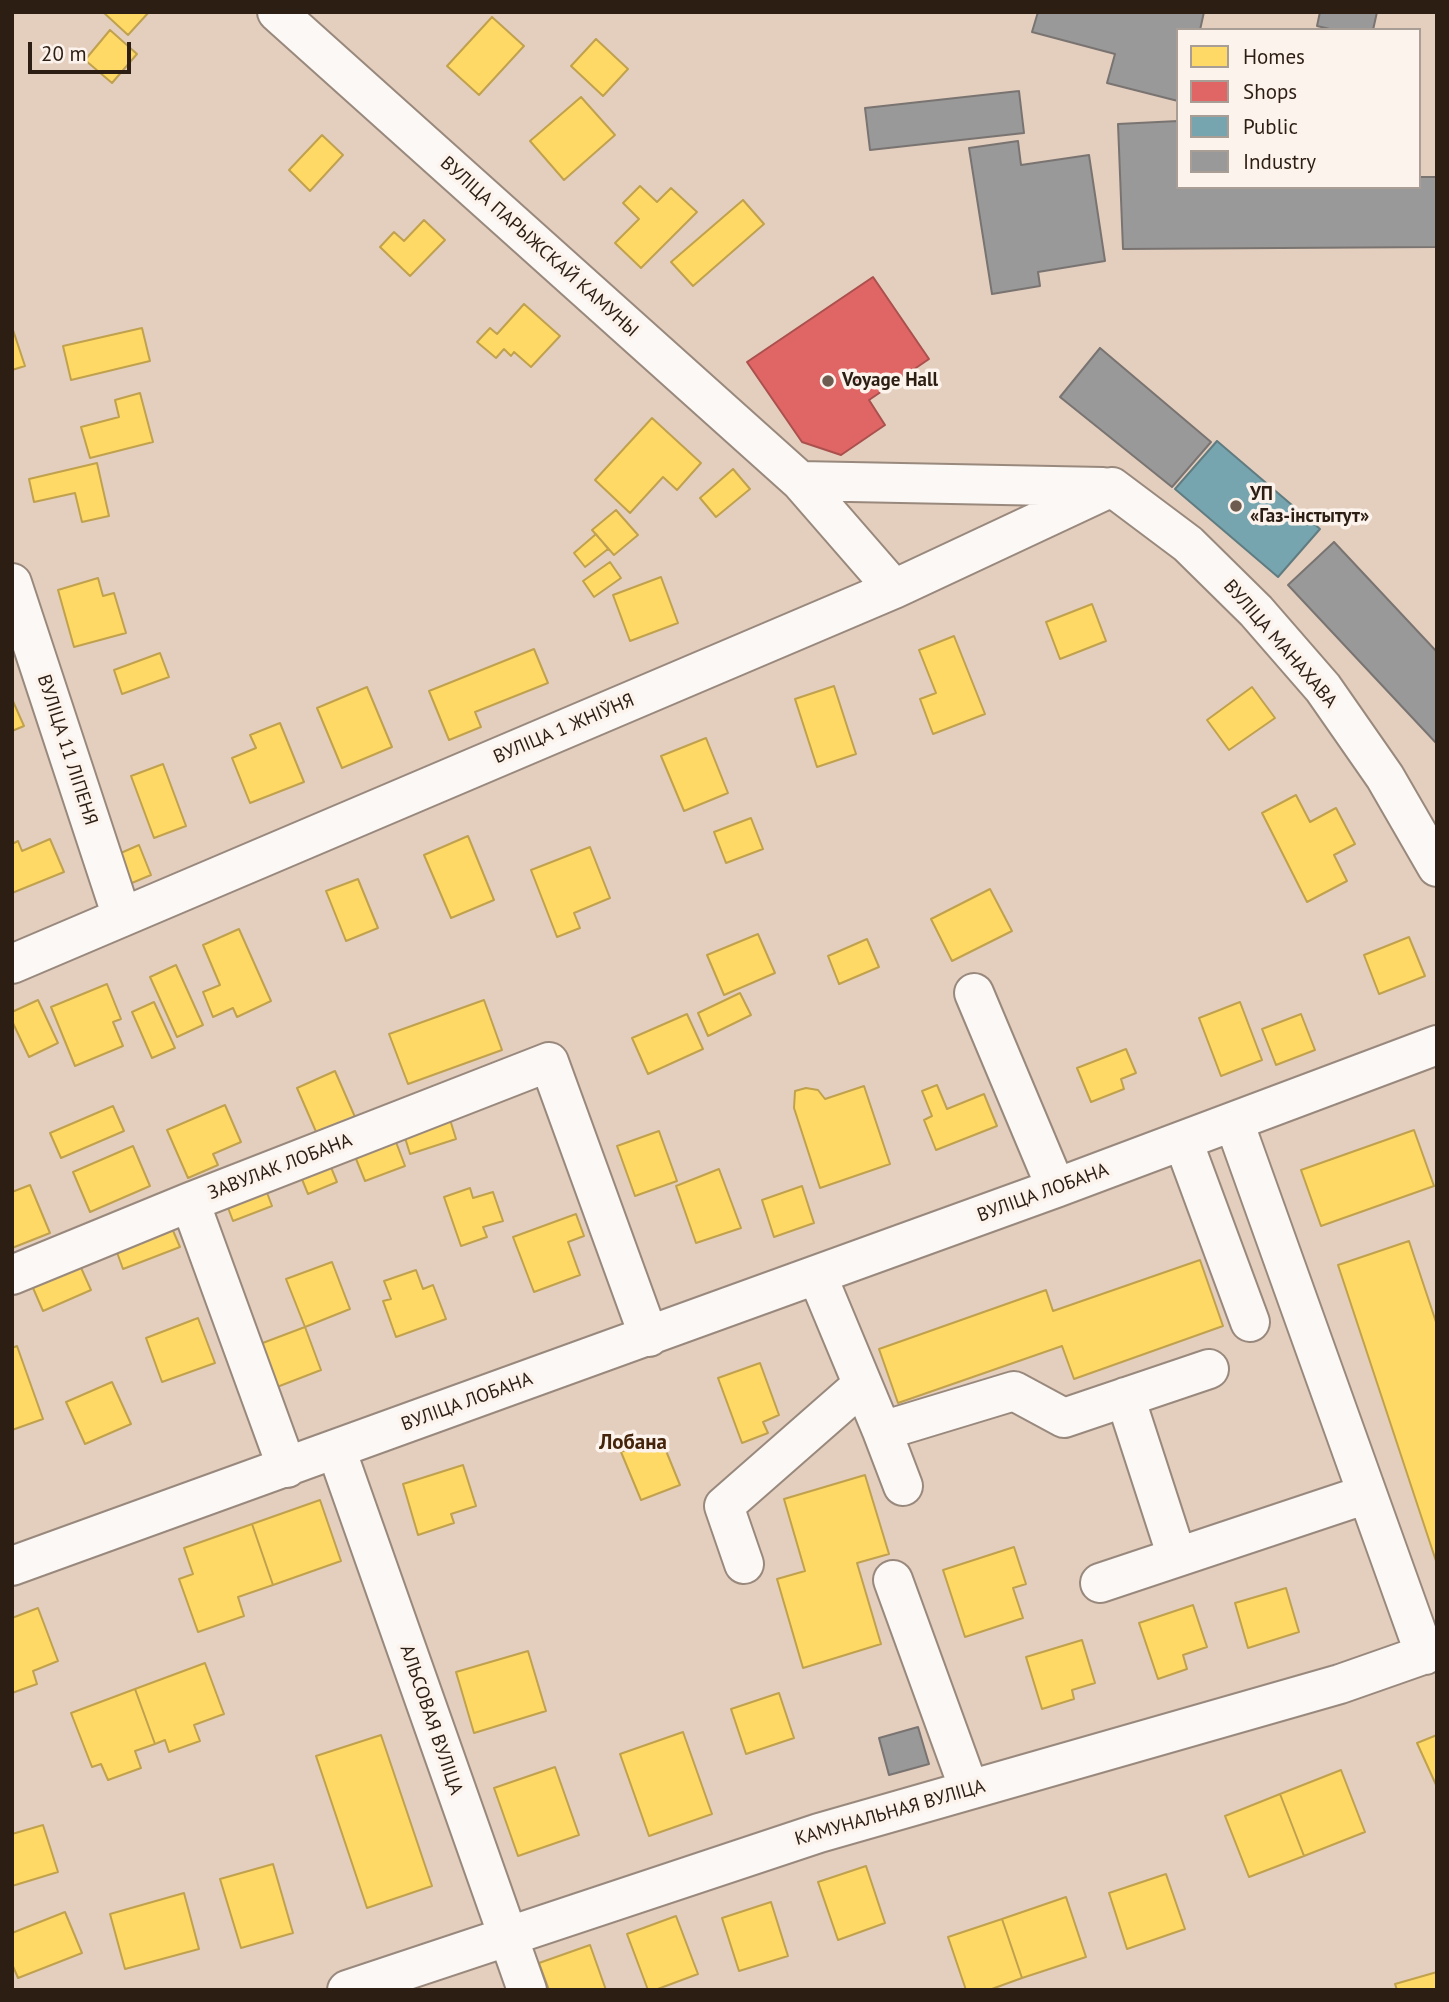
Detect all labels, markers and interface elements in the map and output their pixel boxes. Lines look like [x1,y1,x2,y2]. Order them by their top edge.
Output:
scale bar [32,28,135,72]
legend [1176,28,1421,189]
text: 20 m [41,40,87,67]
text: Homes [1243,43,1305,70]
text: Shops [1243,78,1297,105]
text: Public [1243,113,1298,140]
text: Industry [1243,148,1316,175]
street label: ВУЛІЦА ПАРЫЖСКАЙ КАМУНЫ [435,152,643,342]
place label: Voyage Hall [842,370,938,392]
marker: Voyage Hall [820,373,836,389]
place label: УП «Газ-інстытут» [1250,484,1369,528]
marker: УП «Газ-інстытут» [1228,498,1244,514]
street label: ВУЛІЦА МАНАХАВА [1218,575,1342,713]
street label: ВУЛІЦА 11 ЛІПЕНЯ [32,672,102,828]
street label: ВУЛІЦА 1 ЖНІЎНЯ [490,689,638,769]
street label: ЗАВУЛАК ЛОБАНА [205,1129,355,1205]
street label: ВУЛІЦА ЛОБАНА [974,1159,1112,1227]
street label: ВУЛІЦА ЛОБАНА [398,1368,536,1436]
district label: Лобана [599,1430,667,1456]
street label: АЛЬСОВАЯ ВУЛІЦА [395,1642,467,1798]
street label: КАМУНАЛЬНАЯ ВУЛІЦА [792,1775,988,1851]

